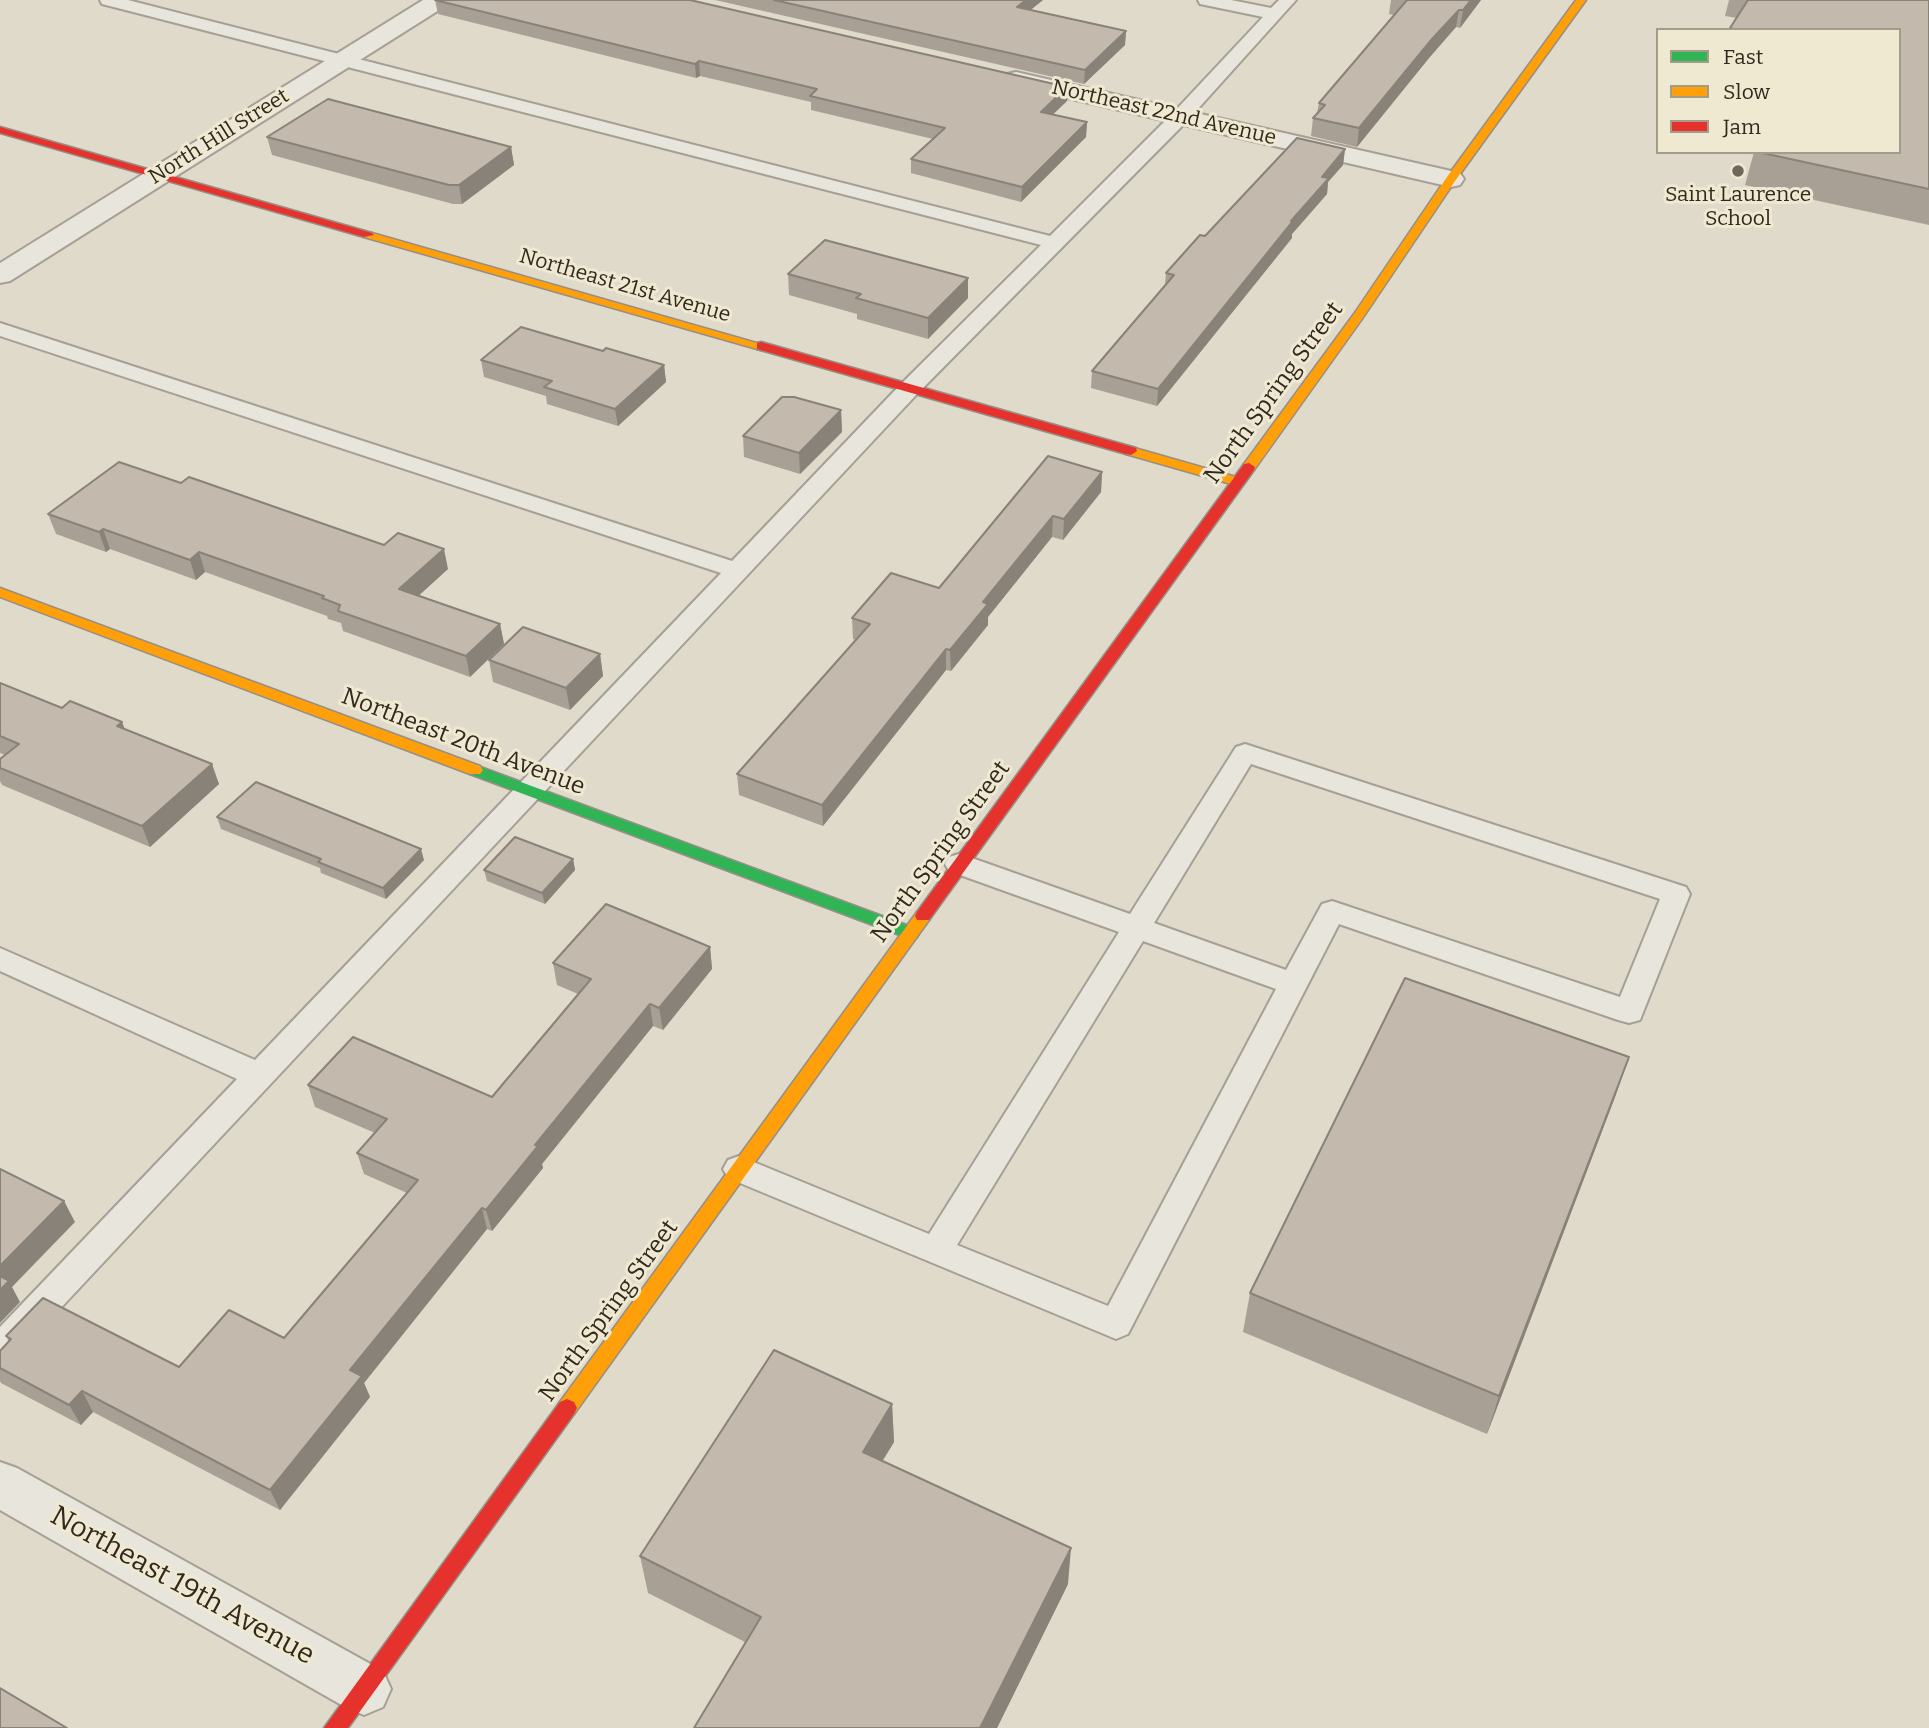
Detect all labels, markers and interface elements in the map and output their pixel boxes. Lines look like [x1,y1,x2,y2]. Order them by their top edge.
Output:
legend [1656,28,1901,154]
text: Fast [1723,44,1763,70]
street label: Northeast 22nd Avenue [1049,75,1279,151]
text: Slow [1723,79,1770,105]
street label: North Hill Street [144,84,294,190]
text: Jam [1723,114,1761,140]
marker: Saint Laurence School [1730,163,1746,179]
place label: Saint Laurence School [1665,182,1811,232]
street label: Northeast 21st Avenue [516,244,734,328]
street label: North Spring Street [1198,296,1350,490]
street label: Northeast 20th Avenue [337,682,589,802]
street label: North Spring Street [865,755,1017,949]
street label: North Spring Street [533,1214,685,1408]
street label: Northeast 19th Avenue [44,1499,320,1673]

